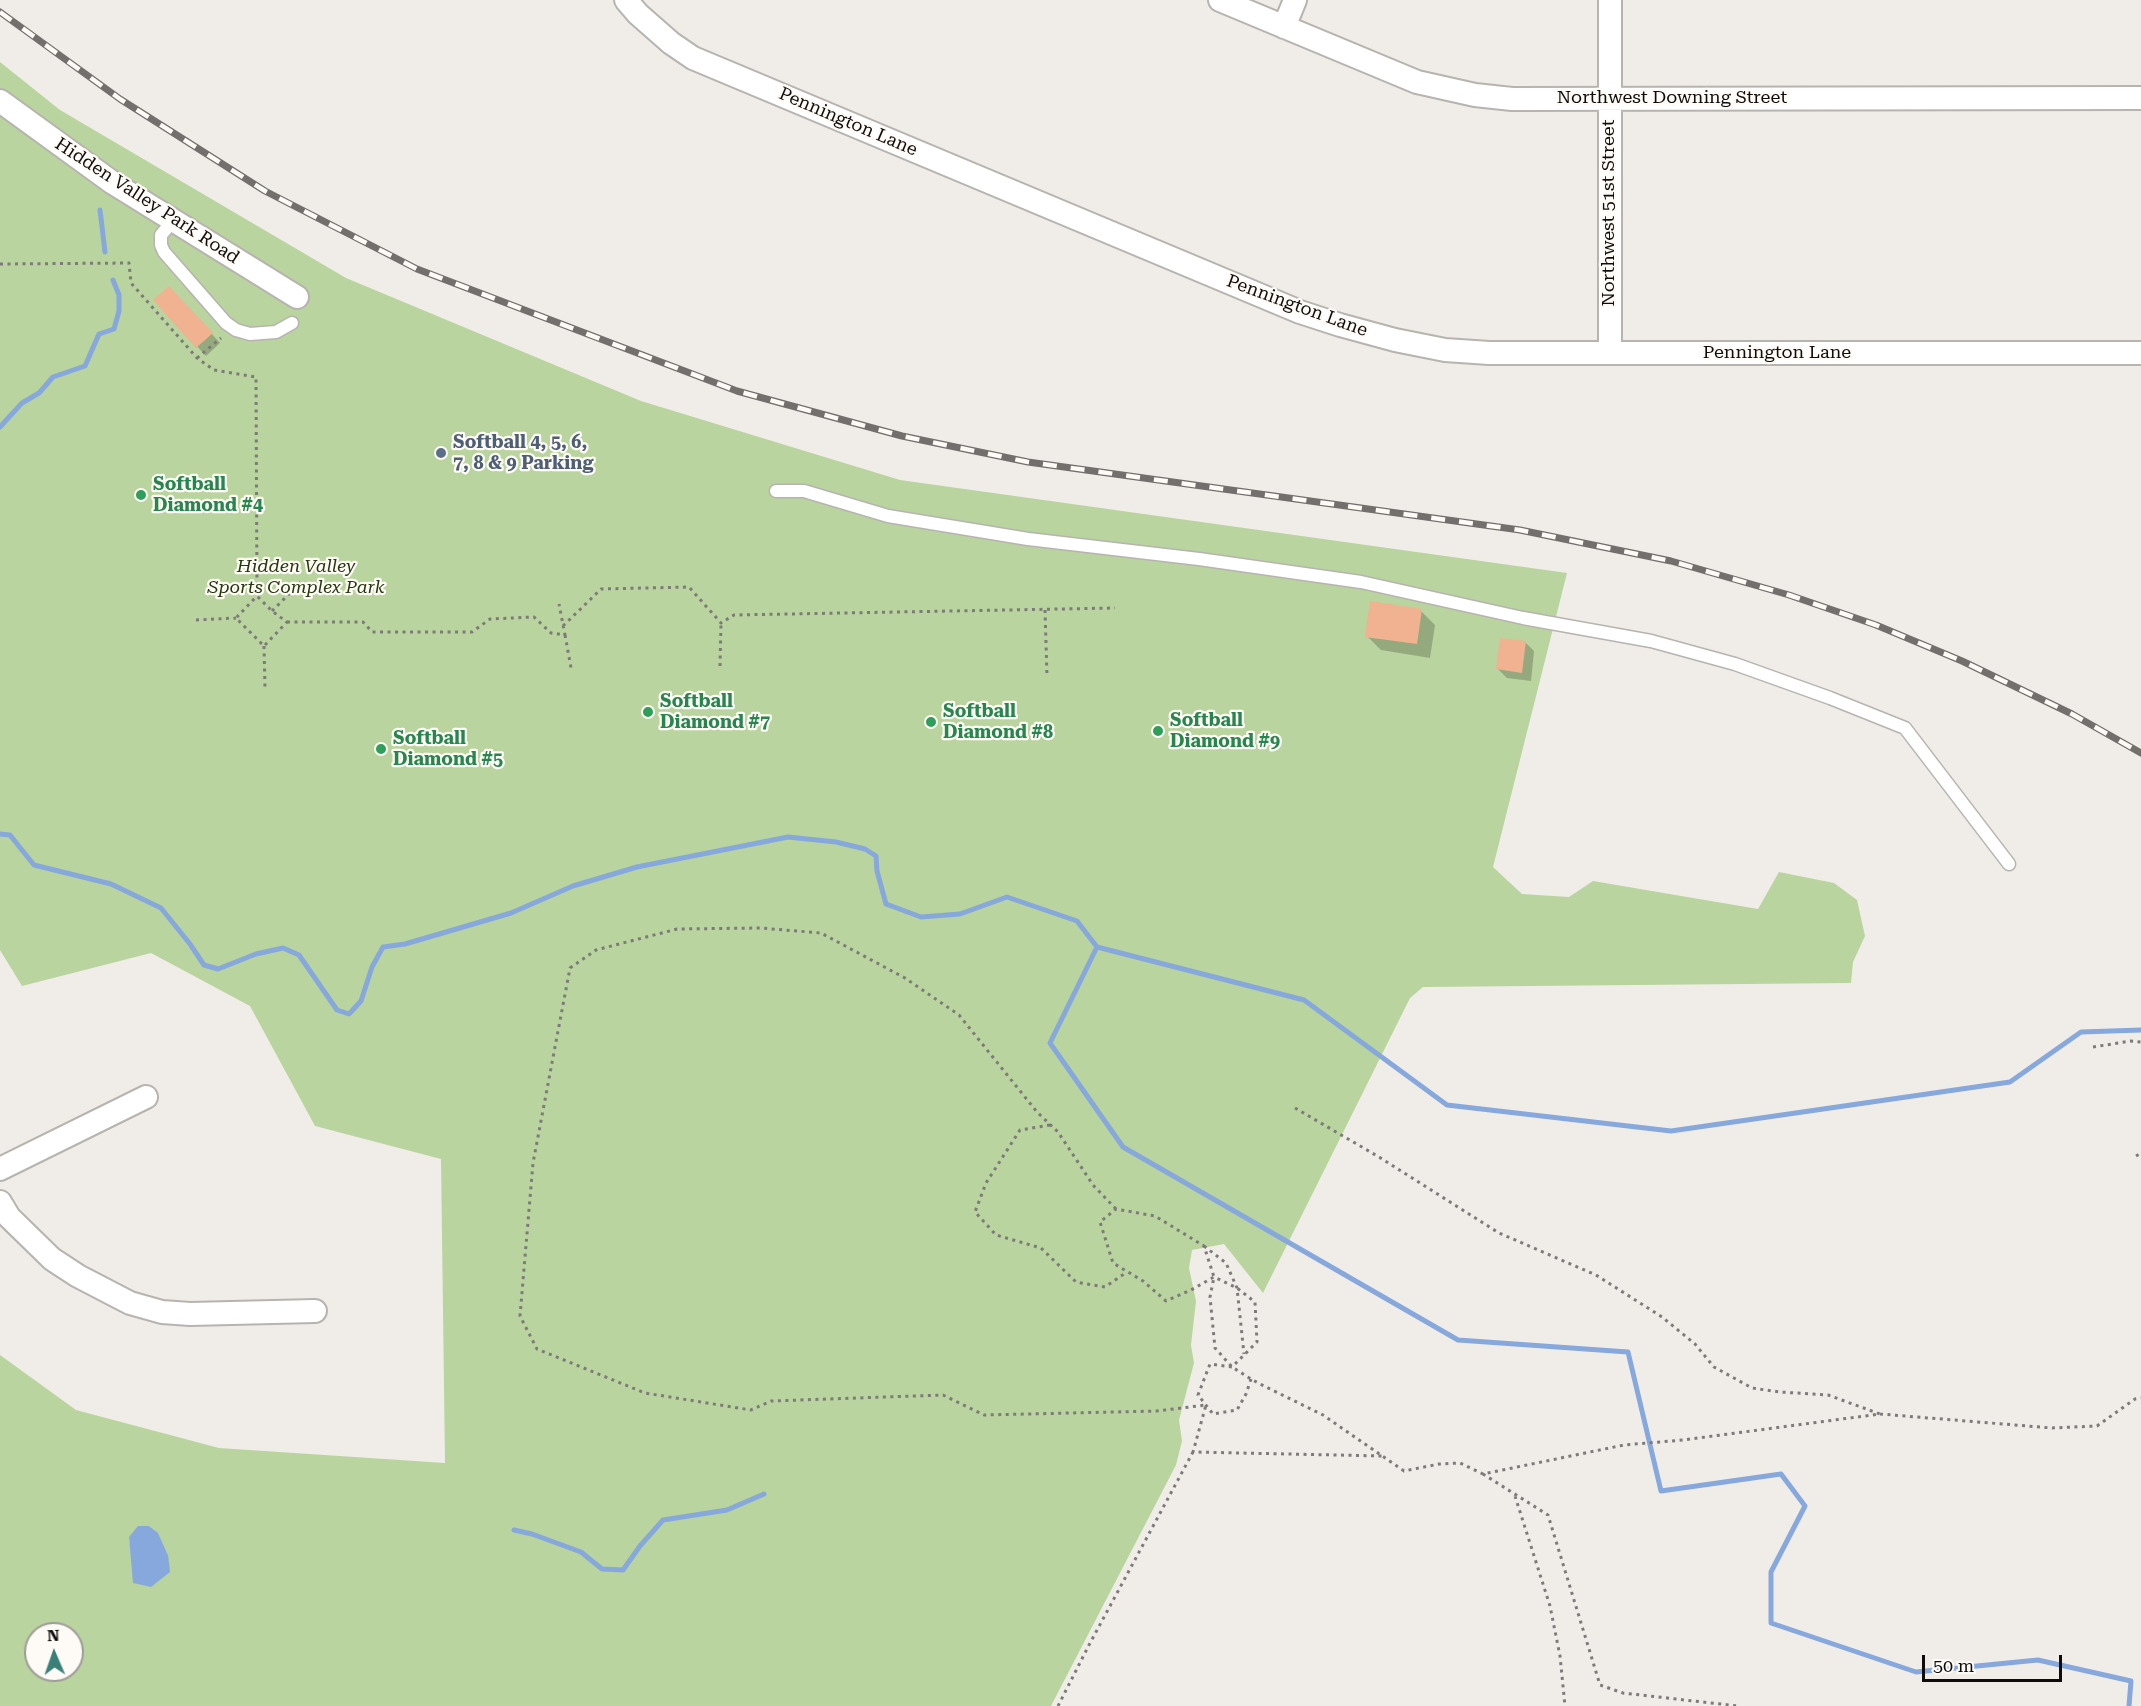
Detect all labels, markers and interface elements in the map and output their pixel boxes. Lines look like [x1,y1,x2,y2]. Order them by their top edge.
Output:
street label: Pennington Lane [775,83,921,161]
street label: Northwest Downing Street [1557,87,1787,109]
street label: Northwest 51st Street [1598,120,1620,306]
street label: Hidden Valley Park Road [51,133,243,269]
street label: Pennington Lane [1224,270,1370,342]
street label: Pennington Lane [1703,342,1851,364]
place label: Softball 4, 5, 6, 7, 8 & 9 Parking [453,432,594,474]
marker: Softball 4, 5, 6, 7, 8 & 9 Parking [434,446,448,460]
place label: Softball Diamond #4 [153,474,263,516]
marker: Softball Diamond #4 [134,488,148,502]
park label: Hidden Valley Sports Complex Park [208,556,384,598]
place label: Softball Diamond #7 [660,691,770,734]
place label: Softball Diamond #8 [943,701,1053,744]
marker: Softball Diamond #7 [641,705,655,719]
place label: Softball Diamond #9 [1170,710,1280,752]
marker: Softball Diamond #8 [924,715,938,729]
marker: Softball Diamond #9 [1151,724,1165,738]
place label: Softball Diamond #5 [393,728,503,771]
marker: Softball Diamond #5 [374,742,388,756]
north arrow [24,1622,84,1682]
text: N [47,1626,60,1645]
scale bar [1925,1643,2064,1681]
text: 50 m [1933,1655,1974,1676]

